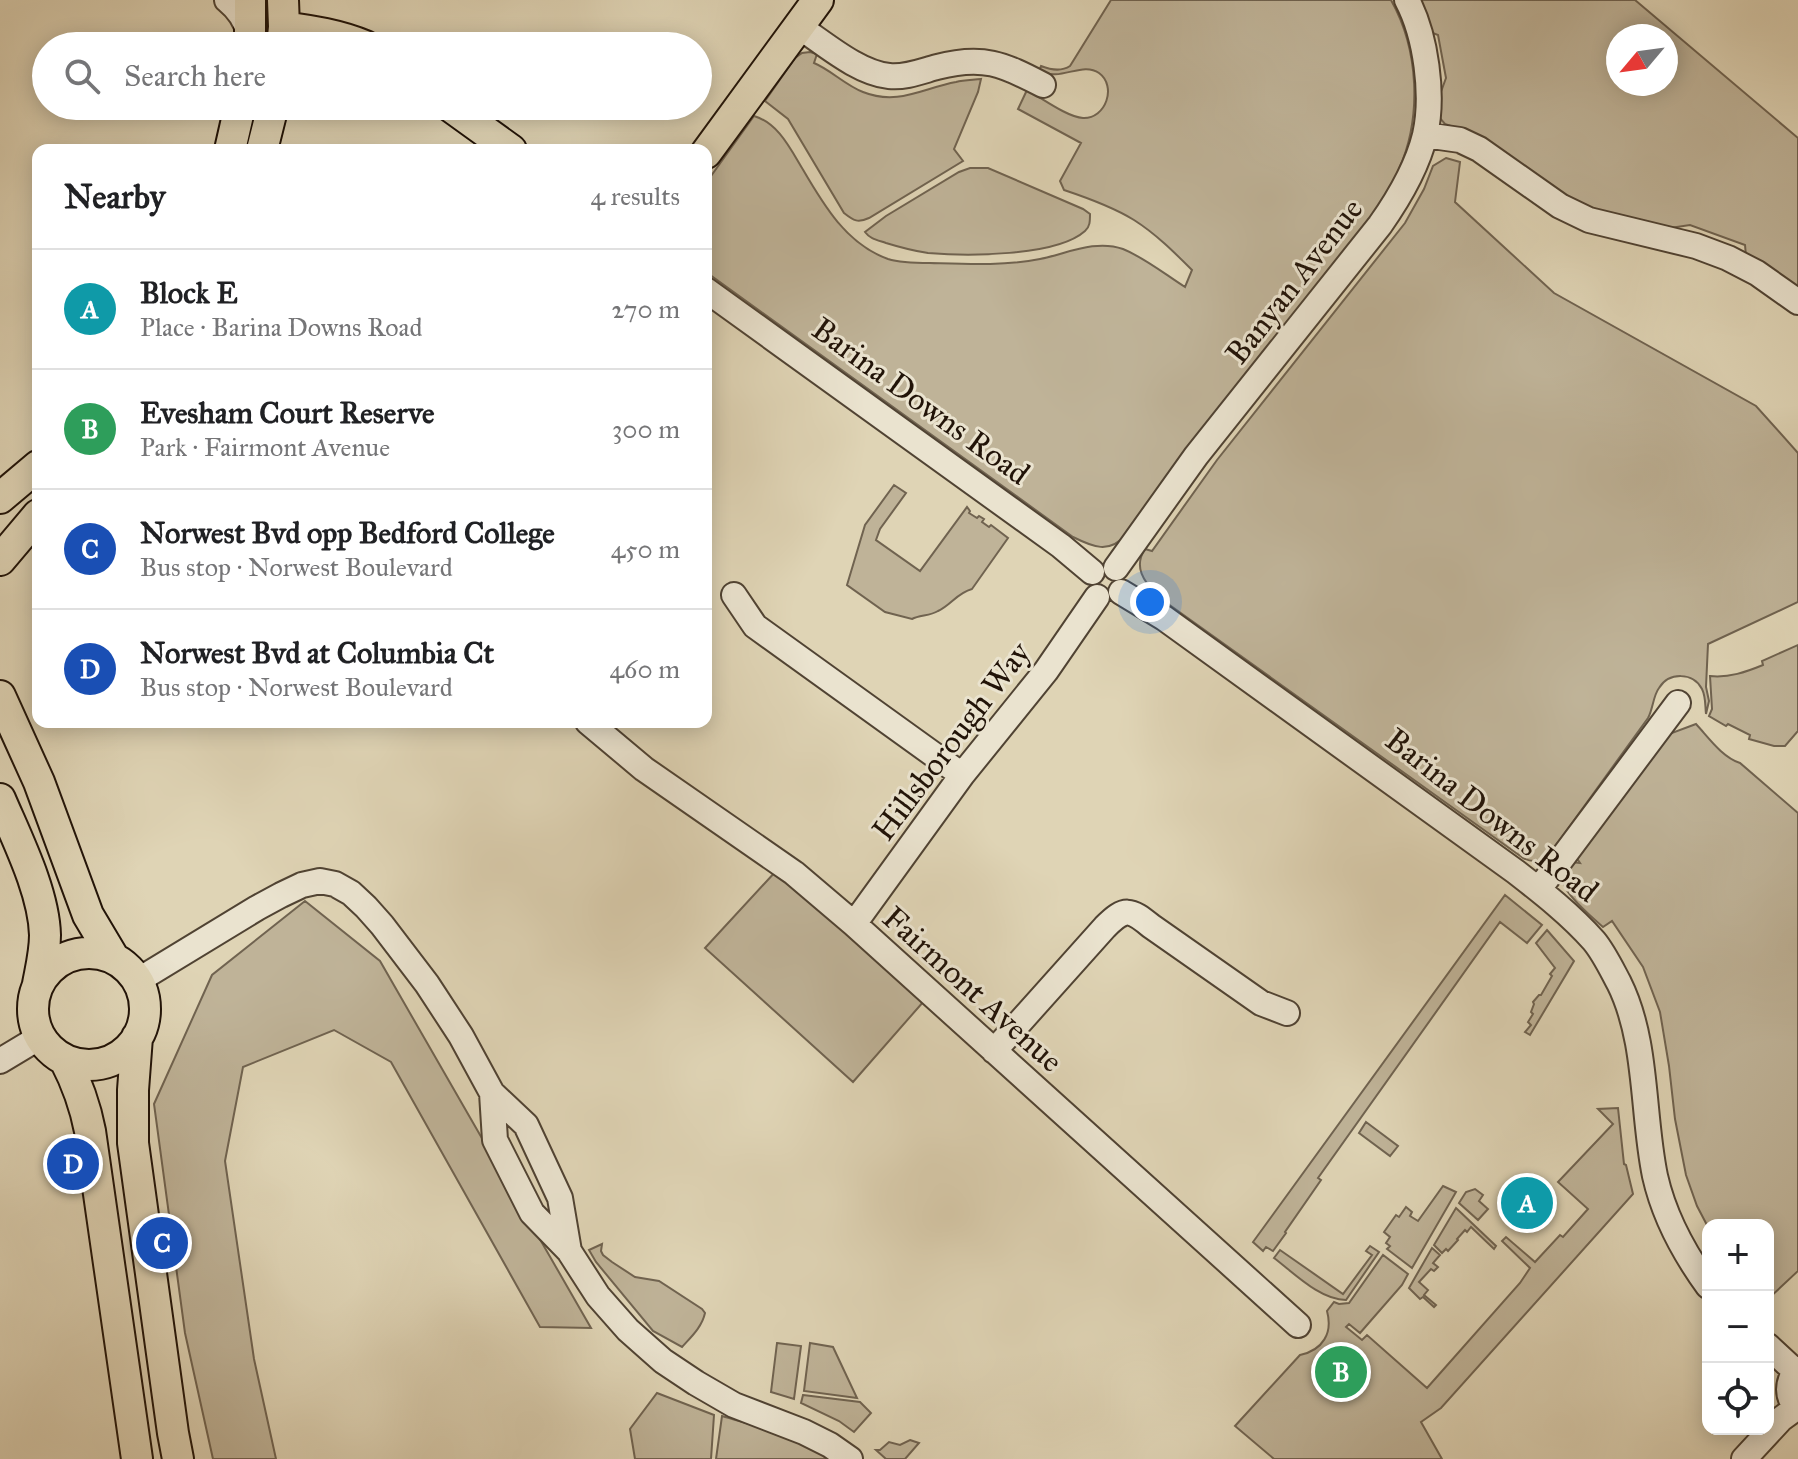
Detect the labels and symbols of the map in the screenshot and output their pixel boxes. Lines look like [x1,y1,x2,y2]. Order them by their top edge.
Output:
north arrow [1606,24,1678,96]
street label: Banyan Avenue [1217,190,1371,372]
street label: Barina Downs Road [804,309,1037,494]
your location [1130,582,1170,622]
street label: Hillsborough Way [864,633,1040,848]
street label: Barina Downs Road [1377,720,1606,911]
street label: Fairmont Avenue [874,898,1071,1081]
pin: D [47,1134,99,1194]
pin: A [1501,1173,1553,1233]
pin: C [136,1213,188,1273]
pin: B [1315,1342,1367,1402]

